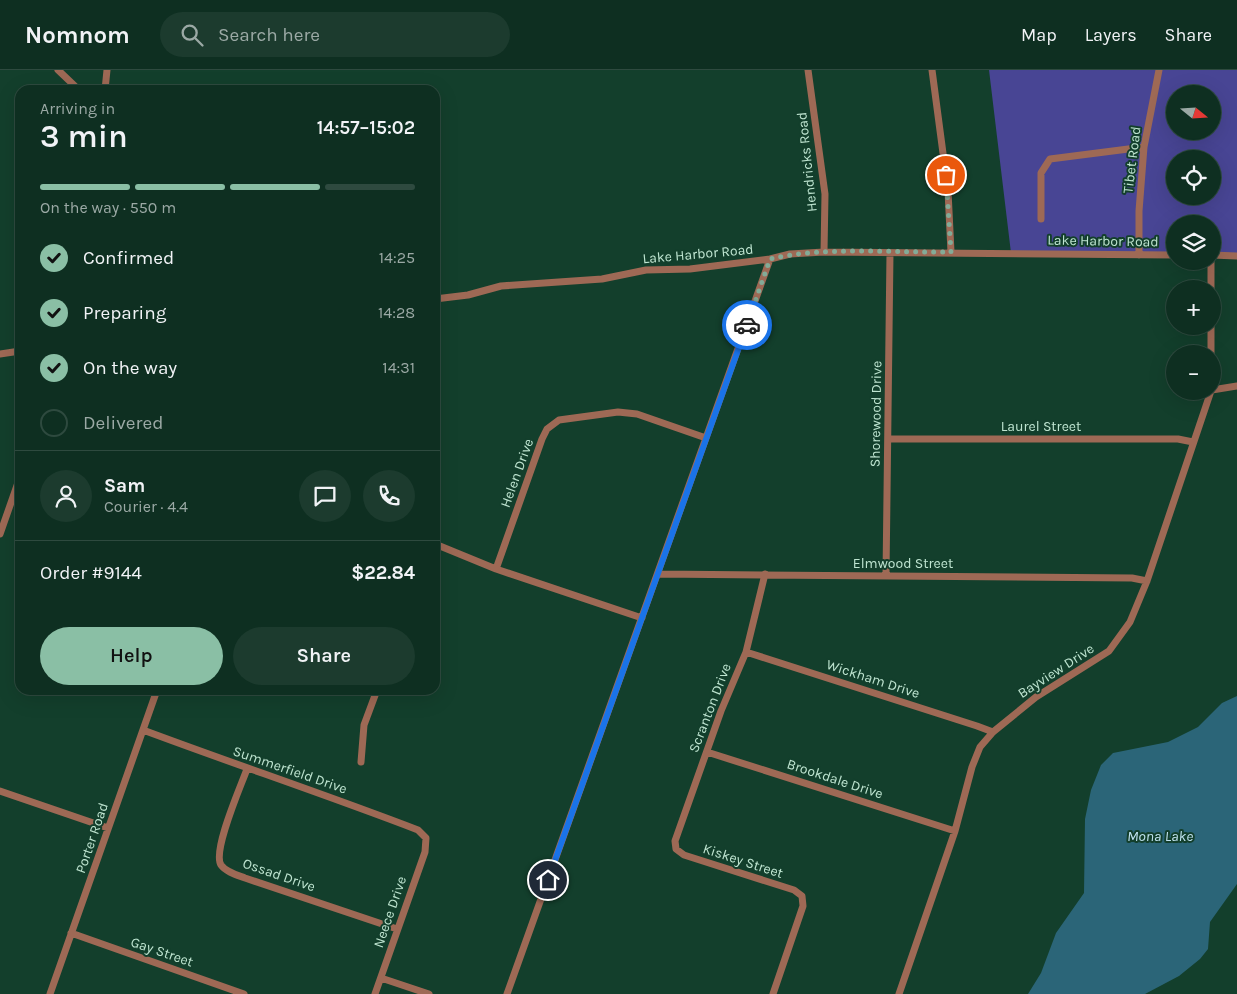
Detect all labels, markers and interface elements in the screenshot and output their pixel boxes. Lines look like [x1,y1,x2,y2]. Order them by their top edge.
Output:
search box [160,12,510,57]
text: Nomnom [25,21,130,49]
icon: search [178,21,206,49]
text: Search here [218,24,320,46]
text: Map [1021,24,1057,46]
text: Layers [1085,24,1137,46]
text: Share [1165,24,1212,46]
north arrow [1166,85,1221,140]
map controls [1166,85,1221,400]
text: Arriving in [40,99,115,118]
street label: Hendricks Road [793,111,821,213]
text: 14:57–15:02 [317,117,415,139]
text: 3 min [40,118,128,155]
street label: Tibet Road [1119,125,1145,195]
button: locate [1166,150,1221,205]
pin [925,154,967,196]
icon: bag [932,161,960,189]
text: On the way · 550 m [40,198,176,217]
button: layers [1166,215,1221,270]
street label: Lake Harbor Road [1047,232,1159,250]
street label: Lake Harbor Road [642,241,754,267]
icon: check [40,244,68,272]
text: Confirmed [83,247,174,269]
text: 14:25 [379,248,415,267]
button: + [1166,280,1221,335]
icon: check [40,299,68,327]
courier [722,300,772,350]
text: Preparing [83,302,166,324]
text: 14:28 [378,303,415,322]
icon: car [733,311,761,339]
button: − [1166,345,1221,400]
icon: check [40,354,68,382]
text: On the way [83,357,177,379]
text: 14:31 [382,358,415,377]
street label: Shorewood Drive [867,361,885,467]
text: Delivered [83,412,163,434]
street label: Laurel Street [1001,418,1081,435]
street label: Helen Drive [497,436,537,510]
button: person [40,470,92,522]
button: chat [299,470,351,522]
button: phone [363,470,415,522]
text: Sam [104,475,145,497]
text: Courier · 4.4 [104,497,188,516]
street label: Elmwood Street [853,555,953,572]
text: Order #9144 [40,562,142,584]
text: $22.84 [351,562,415,584]
button: Help [40,627,223,685]
button: Share [233,627,415,685]
street label: Bayview Drive [1015,640,1097,702]
street label: Wickham Drive [824,656,922,702]
street label: Scranton Drive [685,661,735,755]
street label: Summerfield Drive [231,742,349,798]
street label: Brookdale Drive [785,755,885,803]
street label: Porter Road [72,800,112,876]
water label: Mona Lake [1127,827,1193,845]
street label: Kiskey Street [701,840,785,882]
street label: Ossad Drive [240,855,318,895]
pin [527,859,569,901]
icon: home [534,866,562,894]
street label: Neece Drive [370,874,410,950]
street label: Gay Street [129,933,195,971]

